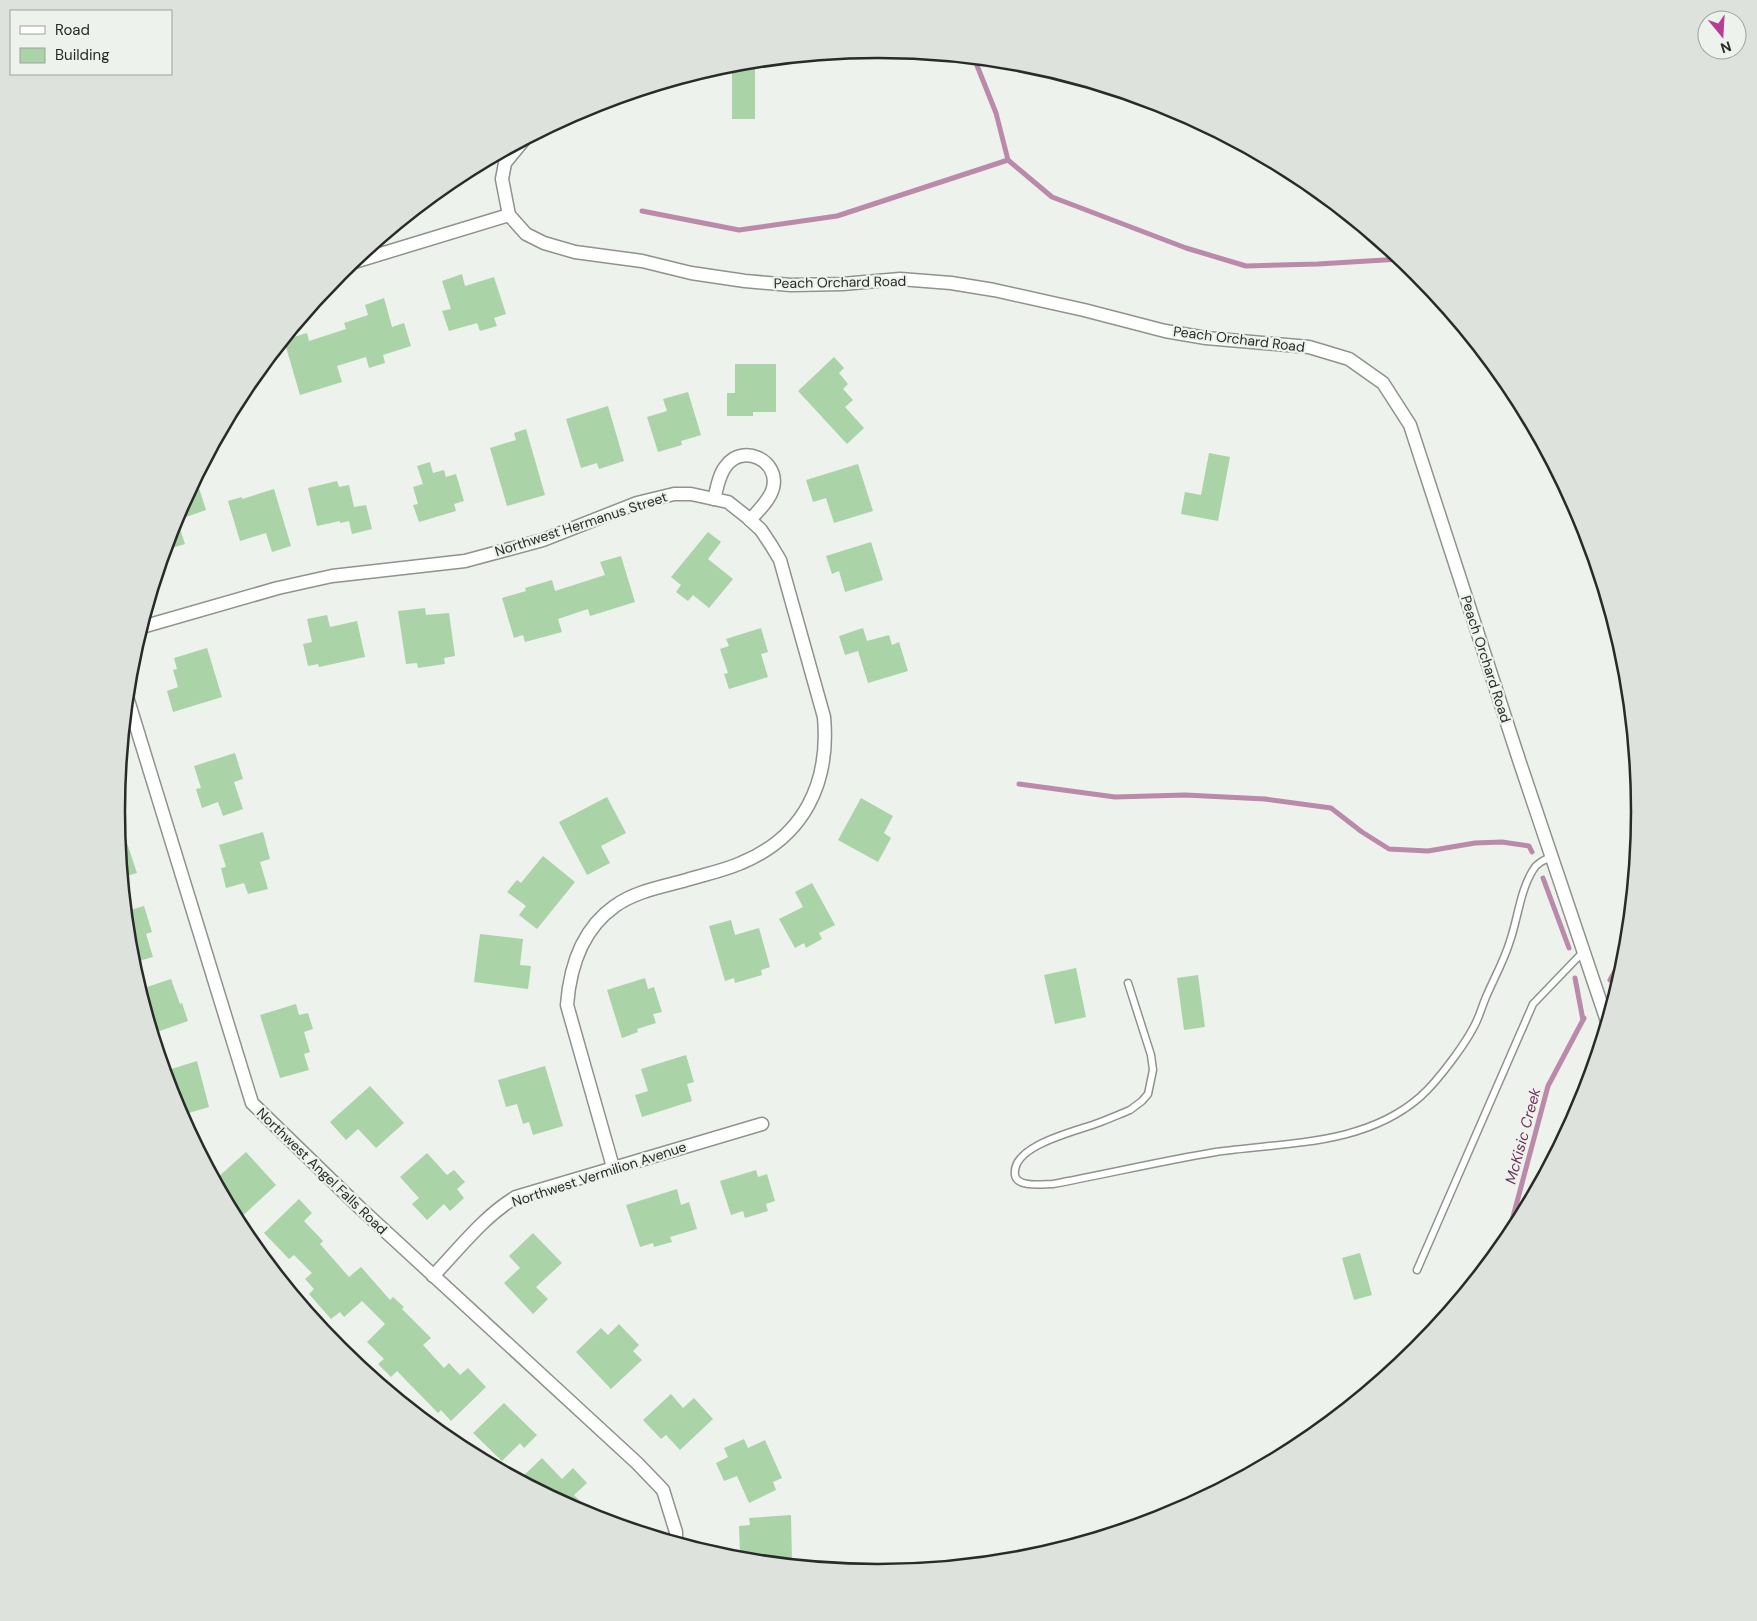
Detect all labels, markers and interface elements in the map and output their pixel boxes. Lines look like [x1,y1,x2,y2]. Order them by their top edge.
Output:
legend [10,10,172,75]
north arrow [1697,10,1747,60]
text: Road [55,20,90,40]
text: N [1718,37,1734,58]
text: Building [55,45,110,65]
street label: Peach Orchard Road [774,272,906,292]
street label: Peach Orchard Road [1172,322,1306,356]
street label: Northwest Hermanus Street [493,488,669,560]
street label: Peach Orchard Road [1457,593,1515,725]
water label: McKisic Creek [1501,1085,1545,1186]
street label: Northwest Angel Falls Road [253,1104,391,1238]
street label: Northwest Vermilion Avenue [509,1137,689,1211]

